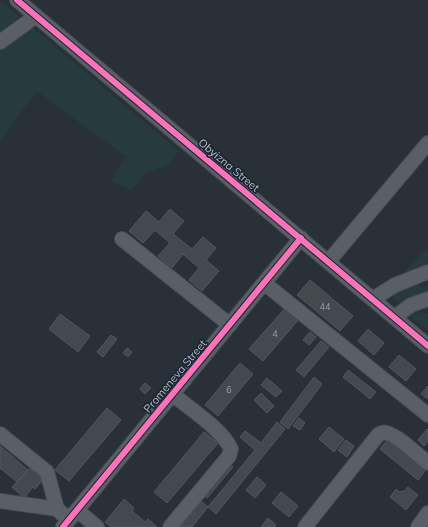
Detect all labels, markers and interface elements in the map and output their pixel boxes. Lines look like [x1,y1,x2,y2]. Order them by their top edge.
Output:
street label: Obyizna Street [196,135,263,195]
house number: 44 [320,301,331,312]
house number: 4 [272,328,278,339]
street label: Promeneva Street [140,337,210,415]
house number: 6 [226,384,232,395]

